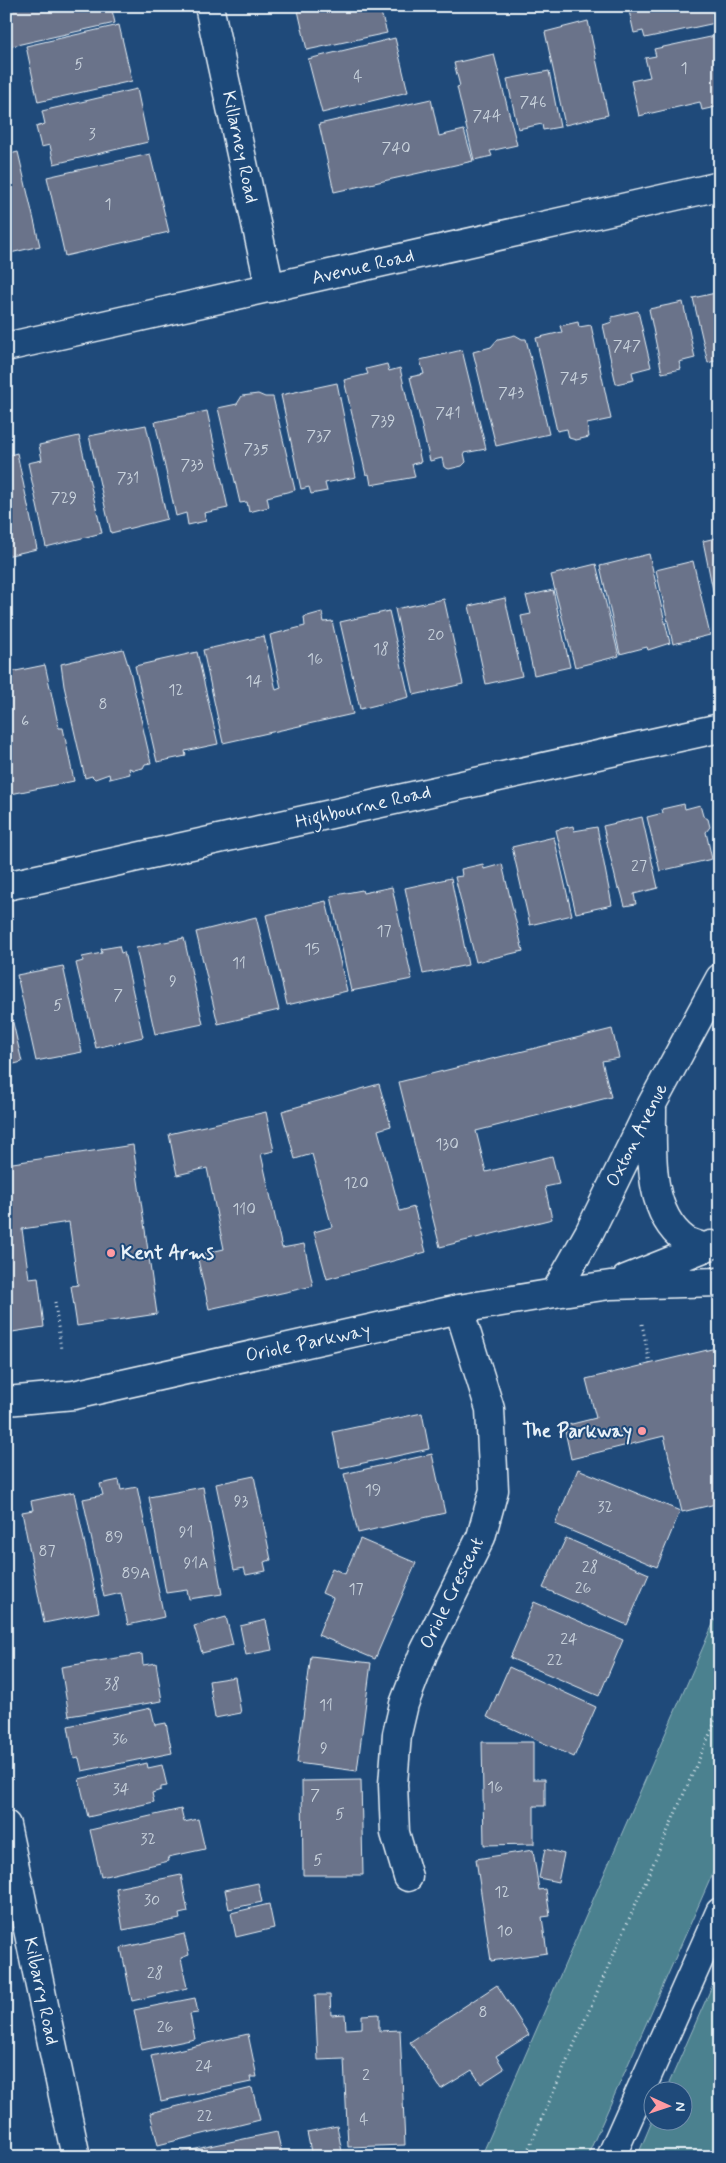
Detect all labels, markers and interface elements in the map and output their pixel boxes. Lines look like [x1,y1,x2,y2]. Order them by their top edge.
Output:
house number: 5 [74,54,84,75]
house number: 1 [680,58,688,79]
house number: 4 [353,66,363,87]
street label: Killarney Road [216,88,264,206]
house number: 746 [520,92,546,113]
house number: 744 [473,106,501,127]
house number: 3 [88,124,96,145]
house number: 740 [381,138,411,159]
house number: 1 [104,194,112,215]
street label: Avenue Road [309,243,417,291]
house number: 747 [613,336,641,357]
house number: 745 [560,368,588,389]
house number: 743 [498,383,524,404]
house number: 741 [435,403,461,424]
house number: 739 [371,411,395,432]
house number: 737 [306,426,332,447]
house number: 735 [243,439,269,460]
house number: 733 [180,455,204,476]
house number: 731 [117,468,139,489]
house number: 729 [51,488,77,509]
house number: 20 [428,625,445,646]
house number: 18 [373,639,389,660]
house number: 16 [307,649,323,670]
house number: 14 [246,671,263,692]
house number: 12 [168,680,184,701]
house number: 8 [98,694,108,715]
house number: 6 [21,711,29,732]
street label: Highbourne Road [293,779,434,838]
house number: 27 [631,856,647,877]
house number: 17 [376,921,392,942]
house number: 15 [304,939,320,960]
house number: 11 [232,953,246,974]
house number: 9 [169,971,177,992]
house number: 7 [113,985,123,1006]
house number: 5 [53,995,63,1016]
street label: Oxton Avenue [600,1079,674,1191]
house number: 130 [435,1134,459,1155]
house number: 120 [343,1173,369,1194]
house number: 110 [232,1199,256,1220]
place label: Kent Arms [121,1241,215,1266]
marker: Kent Arms [105,1247,117,1259]
street label: Oriole Parkway [243,1318,373,1369]
place label: The Parkway [522,1419,632,1445]
marker: The Parkway [636,1425,648,1437]
house number: 19 [365,1480,381,1501]
house number: 93 [234,1491,249,1512]
house number: 32 [597,1497,613,1518]
house number: 91 [179,1522,193,1543]
house number: 89 [105,1527,123,1548]
street label: Oriole Crescent [414,1533,490,1653]
house number: 87 [38,1541,56,1562]
house number: 91A [183,1553,209,1574]
house number: 28 [582,1557,598,1578]
house number: 89A [121,1563,151,1584]
house number: 26 [575,1578,591,1599]
house number: 17 [348,1579,364,1600]
house number: 24 [560,1629,578,1650]
house number: 22 [547,1650,563,1671]
house number: 38 [104,1674,120,1695]
house number: 11 [319,1695,333,1716]
house number: 36 [112,1729,128,1750]
house number: 9 [320,1738,328,1759]
house number: 16 [487,1777,503,1798]
house number: 34 [113,1779,130,1800]
house number: 7 [310,1785,320,1806]
house number: 5 [335,1804,345,1825]
house number: 32 [140,1829,156,1850]
house number: 5 [313,1850,323,1871]
house number: 12 [494,1882,510,1903]
house number: 30 [144,1890,160,1911]
house number: 10 [497,1921,513,1942]
street label: Kilbarry Road [17,1935,65,2047]
house number: 28 [147,1963,163,1984]
house number: 8 [478,2002,488,2023]
house number: 26 [157,2017,173,2038]
house number: 24 [195,2056,213,2077]
house number: 2 [362,2065,370,2086]
north arrow [644,2080,694,2130]
text: N [671,2101,689,2112]
house number: 22 [197,2106,213,2127]
house number: 4 [359,2109,369,2130]

